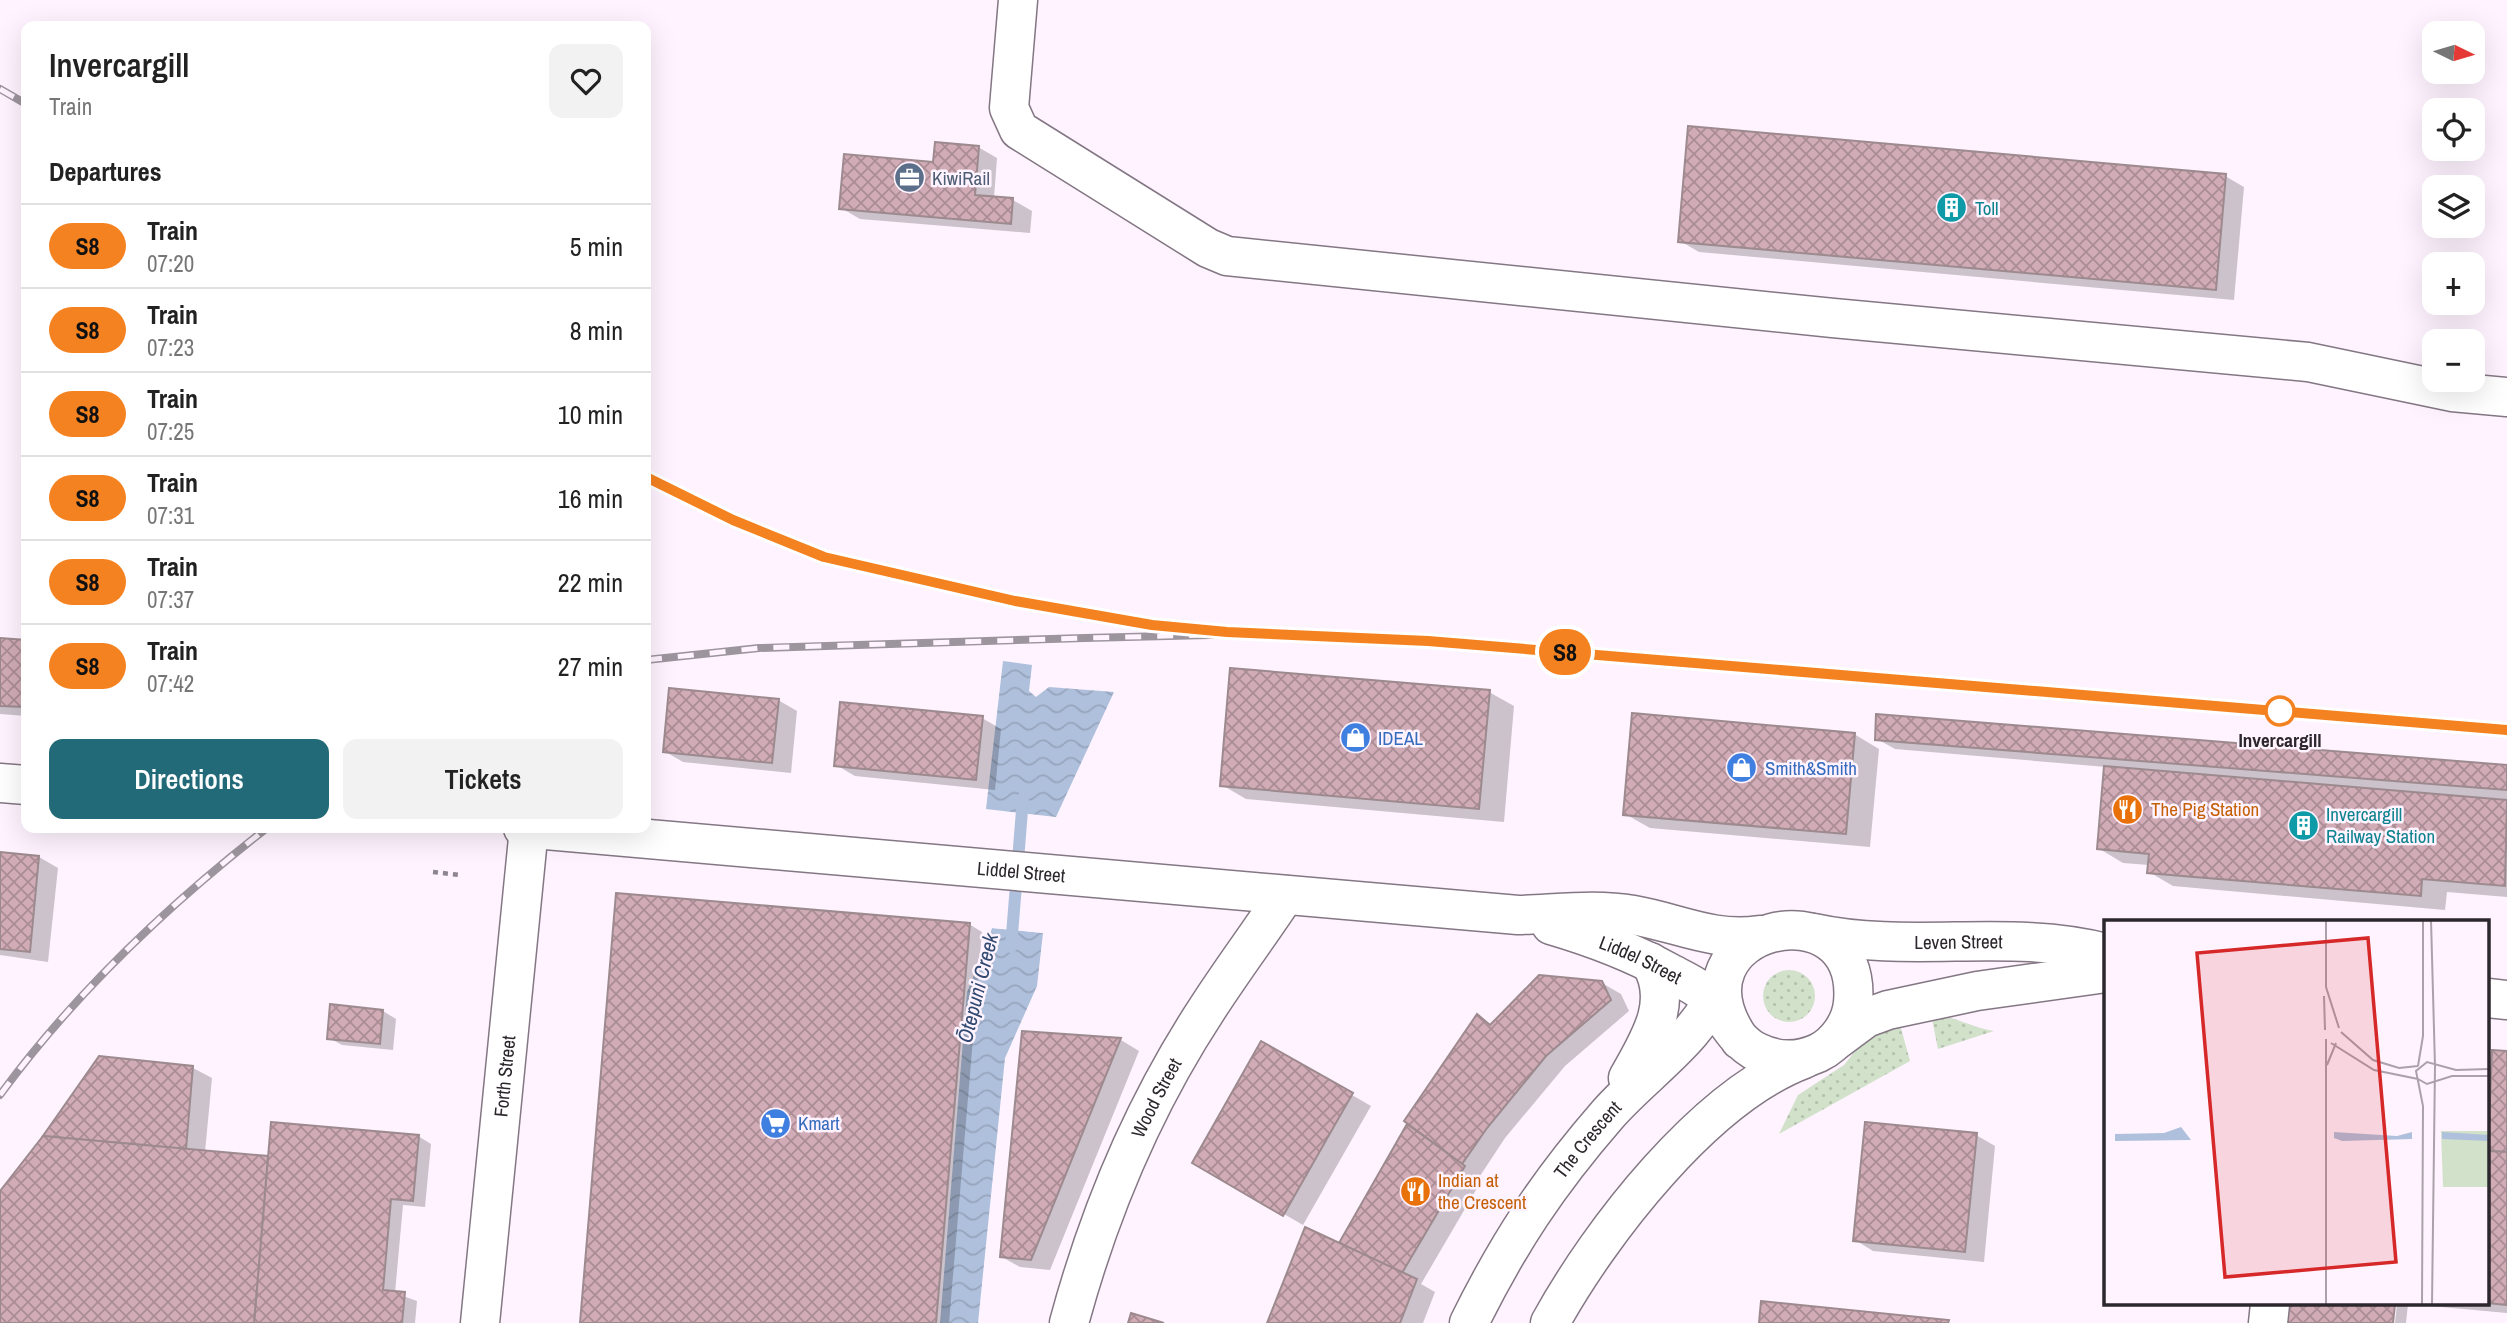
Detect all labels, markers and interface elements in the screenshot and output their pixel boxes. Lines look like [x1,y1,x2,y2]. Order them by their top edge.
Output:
north arrow [2422,21,2485,84]
map controls [2422,21,2485,392]
text: Invercargill [49,43,189,87]
button: heart [549,44,623,118]
text: Train [49,91,92,122]
button: locate [2422,98,2485,161]
text: Departures [49,154,162,189]
office icon: KiwiRail [892,161,926,195]
place label: KiwiRail [932,165,990,191]
button: layers [2422,175,2485,238]
building icon: Toll [1935,191,1969,225]
place label: Toll [1975,195,1998,221]
text: Train [147,213,198,248]
text: 5 min [570,229,623,264]
text: S8 [75,230,100,262]
text: 07:20 [147,248,194,279]
button: + [2422,252,2485,315]
text: Train [147,297,198,332]
text: 8 min [570,313,623,348]
text: S8 [75,314,100,346]
button: − [2422,329,2485,392]
text: 07:23 [147,332,194,363]
text: Train [147,381,198,416]
text: 10 min [558,397,623,432]
text: S8 [75,398,100,430]
text: 07:25 [147,416,194,447]
text: Train [147,465,198,500]
text: 16 min [558,481,623,516]
text: S8 [75,482,100,514]
text: 07:31 [147,500,194,531]
text: Train [147,549,198,584]
text: 22 min [558,565,623,600]
text: S8 [75,566,100,598]
text: 07:37 [147,584,194,615]
line badge: S8 [1534,629,1596,675]
text: Train [147,633,198,668]
text: S8 [1553,636,1577,668]
text: 27 min [558,649,623,684]
text: S8 [75,650,100,682]
text: 07:42 [147,668,194,699]
marker: Invercargill [2265,696,2295,726]
shop icon: IDEAL [1338,721,1372,755]
place label: IDEAL [1378,725,1423,751]
place label: Invercargill [2238,727,2322,753]
button: Directions [49,739,329,819]
button: Tickets [343,739,623,819]
shop icon: Smith&Smith [1725,751,1759,785]
place label: Smith&Smith [1765,755,1857,781]
restaurant icon: The Pig Station [2111,792,2145,826]
place label: The Pig Station [2151,796,2259,822]
place label: Invercargill Railway Station [2326,801,2435,849]
building icon: Invercargill Railway Station [2286,808,2320,842]
street label: Liddel Street [976,855,1067,888]
inset map [2104,920,2490,1306]
street label: Leven Street [1914,928,2003,955]
water label: Ōtepuni Creek [950,929,1005,1046]
street label: Liddel Street [1596,929,1687,990]
street label: Forth Street [487,1034,521,1118]
street label: Wood Street [1125,1052,1188,1142]
street label: The Crescent [1547,1094,1627,1184]
supermarket icon: Kmart [758,1106,792,1140]
place label: Kmart [798,1110,840,1136]
place label: Indian at the Crescent [1438,1167,1527,1215]
restaurant icon: Indian at the Crescent [1398,1174,1432,1208]

